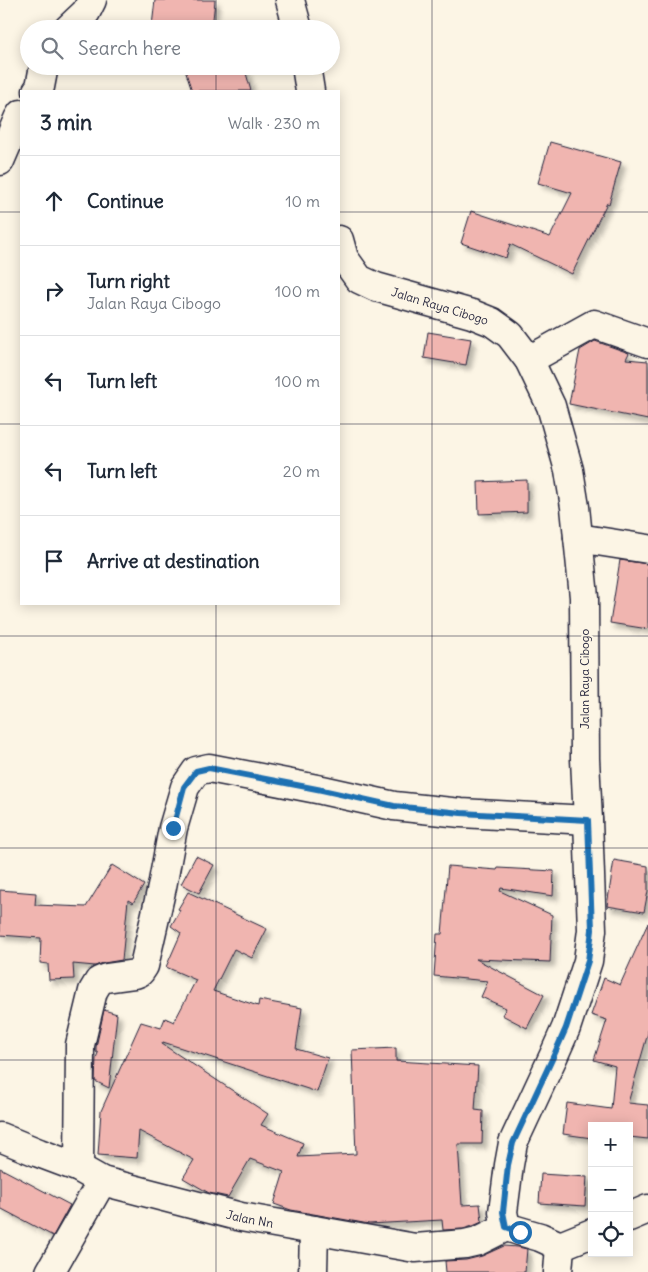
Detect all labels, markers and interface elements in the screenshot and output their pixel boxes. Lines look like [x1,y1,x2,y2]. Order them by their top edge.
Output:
search box [20,20,340,75]
icon: search [38,34,66,62]
text: Search here [78,36,181,60]
text: 3 min [40,109,92,136]
text: Walk · 230 m [228,113,320,133]
icon: ahead [40,187,68,215]
text: Continue [87,189,164,213]
text: 10 m [285,191,320,211]
text: Turn right [87,269,170,293]
icon: right [40,277,68,305]
text: 100 m [275,281,320,301]
street label: Jalan Raya Cibogo [390,284,491,328]
text: Jalan Raya Cibogo [87,293,221,313]
icon: left [40,367,68,395]
text: Turn left [87,369,157,393]
text: 100 m [275,371,320,391]
icon: left [40,457,68,485]
text: Turn left [87,459,157,483]
text: 20 m [283,461,320,481]
icon: arrive [40,547,68,575]
text: Arrive at destination [87,549,260,573]
street label: Jalan Raya Cibogo [577,628,592,729]
route end [162,817,185,840]
map controls [588,1122,633,1257]
button: + [588,1122,633,1167]
button: − [588,1167,633,1212]
street label: Jalan Nn [225,1206,275,1230]
button: locate [588,1212,633,1257]
route start [509,1221,532,1244]

